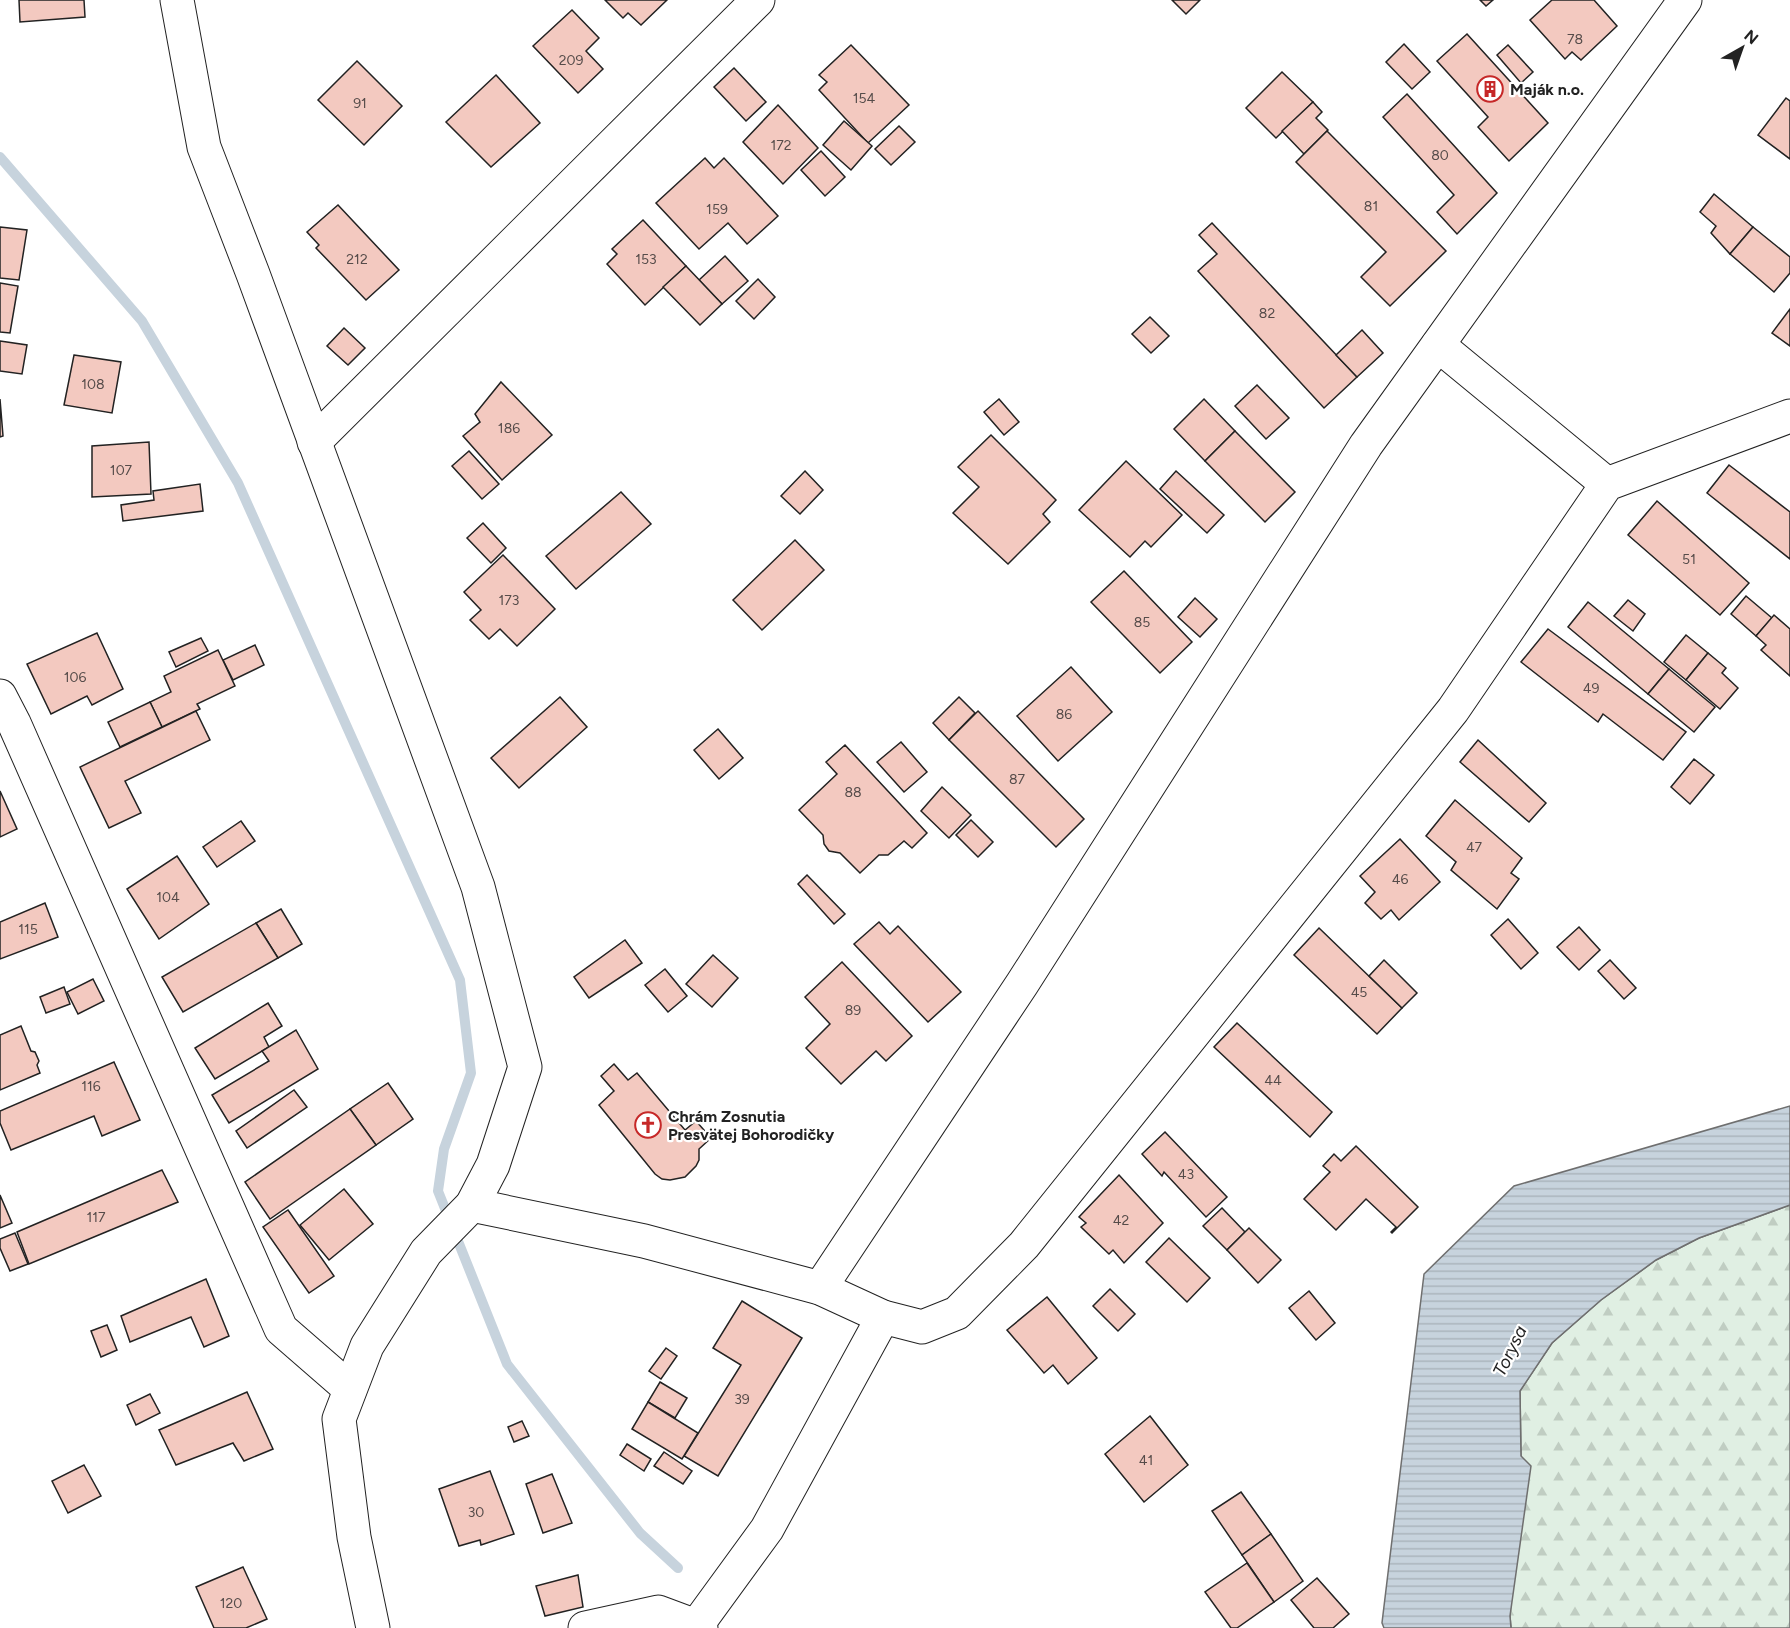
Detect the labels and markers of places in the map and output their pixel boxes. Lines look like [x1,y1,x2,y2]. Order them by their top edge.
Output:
building icon: Maják n.o. [1475,74,1505,104]
place label: Maják n.o. [1510,80,1584,99]
place label: Chrám Zosnutia Presvätej Bohorodičky [668,1107,835,1144]
church icon: Chrám Zosnutia Presvätej Bohorodičky [633,1110,663,1140]

